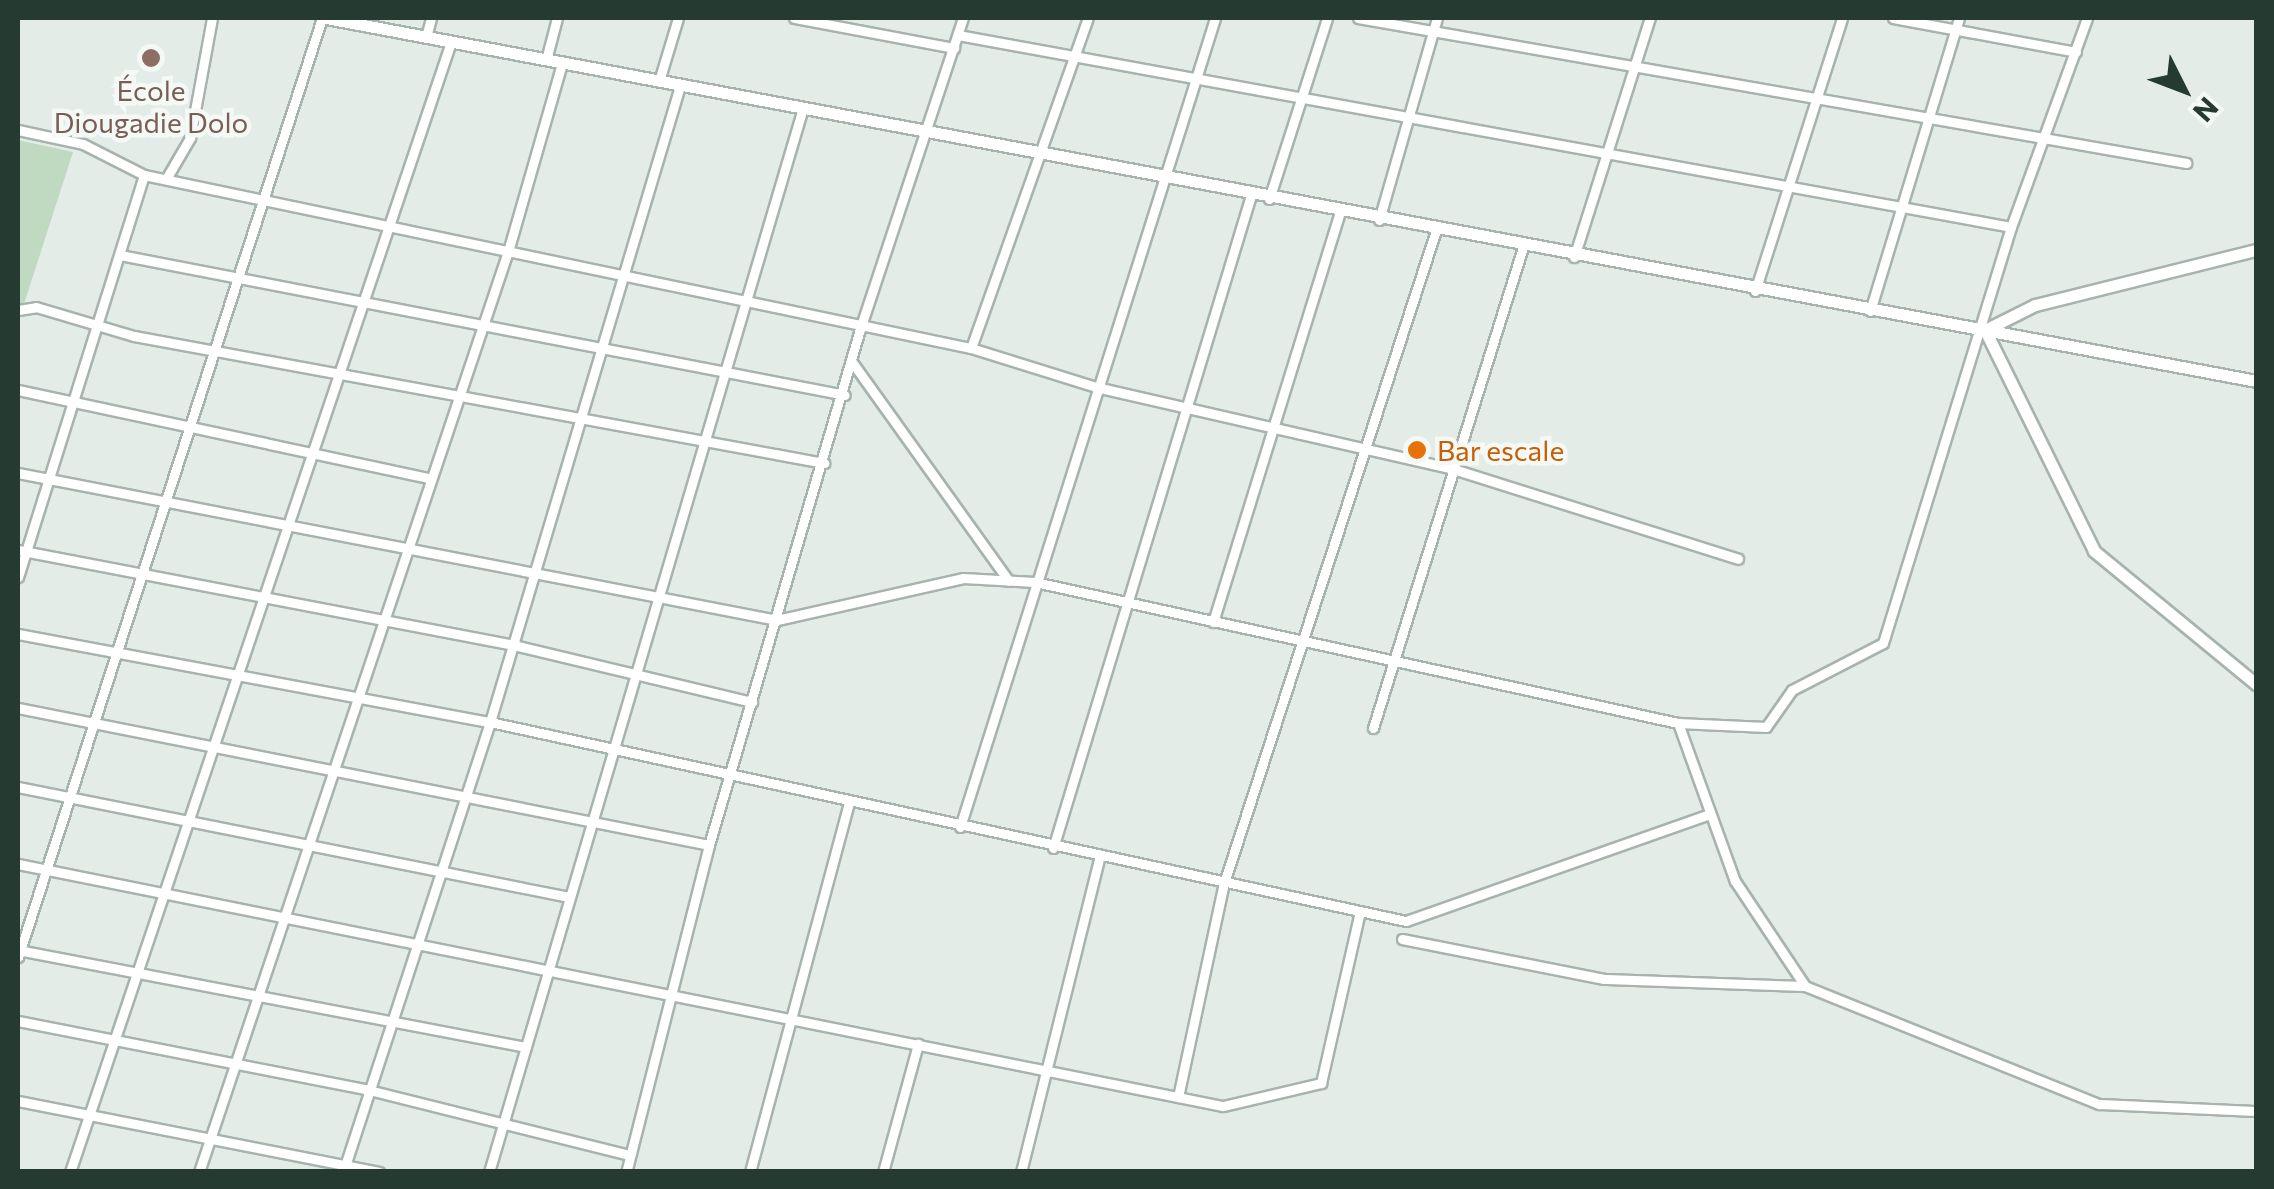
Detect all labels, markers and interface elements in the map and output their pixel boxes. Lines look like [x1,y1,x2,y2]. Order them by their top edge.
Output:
north arrow [2134,40,2234,140]
marker: École Diougadie Dolo [140,47,162,69]
place label: École Diougadie Dolo [54,73,248,139]
text: N [2187,91,2226,129]
place label: Bar escale [1437,433,1564,467]
marker: Bar escale [1406,439,1428,461]

